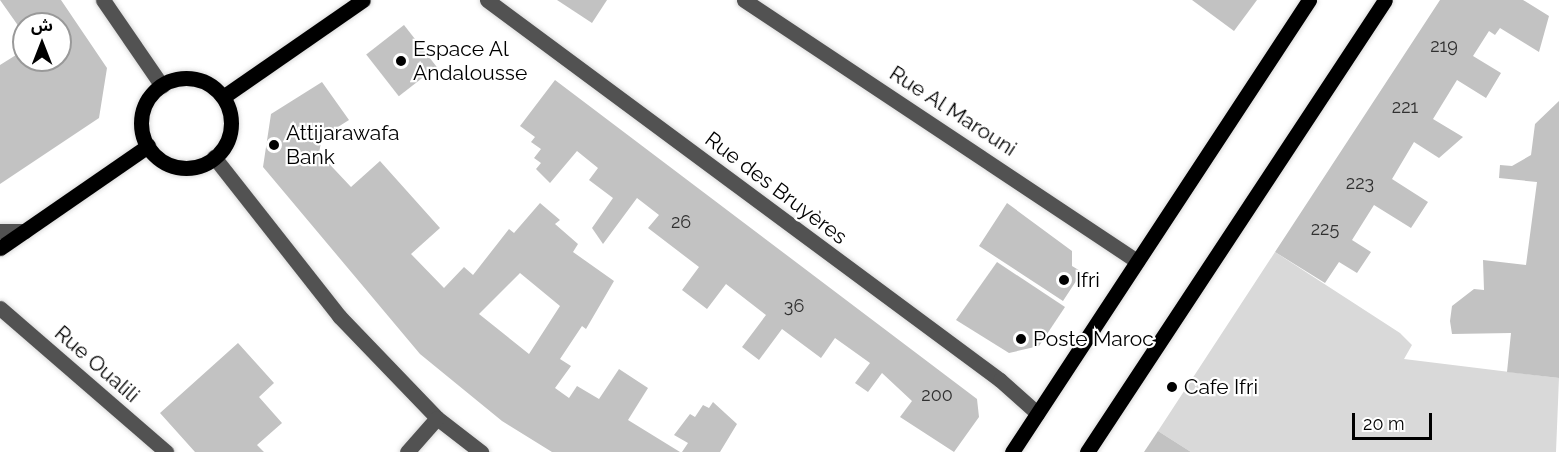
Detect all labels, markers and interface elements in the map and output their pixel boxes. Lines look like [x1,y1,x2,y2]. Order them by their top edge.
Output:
north arrow [12,12,72,72]
text: ش [31,16,53,35]
house number: 219 [1430,35,1458,57]
place label: Espace Al Andalousse [413,36,527,86]
marker: Espace Al Andalousse [394,54,408,68]
street label: Rue Al Marouni [884,60,1022,162]
house number: 221 [1392,96,1418,118]
place label: Attijarawafa Bank [286,120,399,170]
street label: Rue des Bruyères [700,126,852,250]
marker: Attijarawafa Bank [267,138,281,152]
house number: 223 [1346,172,1374,194]
house number: 26 [671,211,691,233]
house number: 225 [1311,218,1339,240]
place label: Ifri [1076,267,1100,293]
marker: Ifri [1057,273,1071,287]
house number: 36 [784,295,804,317]
street label: Rue Oualili [49,320,145,408]
place label: Poste Maroc [1033,326,1154,352]
marker: Poste Maroc [1014,332,1028,346]
place label: Cafe Ifri [1184,374,1258,400]
marker: Cafe Ifri [1165,380,1179,394]
house number: 200 [921,384,953,406]
scale bar [1355,401,1434,439]
text: 20 m [1363,413,1405,434]

